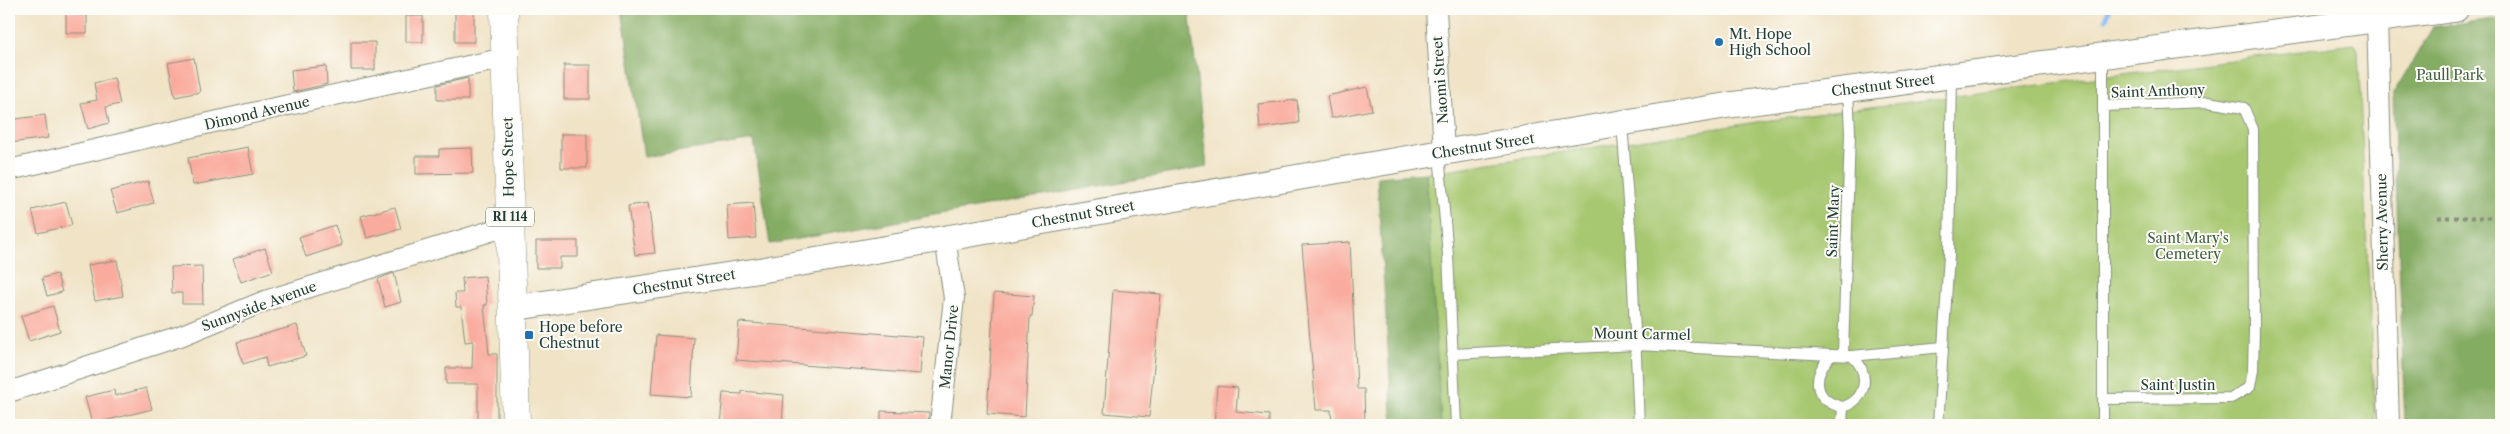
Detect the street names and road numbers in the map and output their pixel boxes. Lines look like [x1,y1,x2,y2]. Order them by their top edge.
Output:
street label: Naomi Street [1428,35,1452,124]
street label: Chestnut Street [1830,70,1936,100]
street label: Saint Anthony [2110,80,2206,102]
street label: Dimond Avenue [203,92,312,134]
street label: Hope Street [498,117,518,197]
street label: Chestnut Street [1430,129,1536,163]
street label: Sherry Avenue [2372,173,2392,271]
street label: Saint Mary [1823,184,1843,258]
street label: Chestnut Street [1030,196,1136,232]
road number: RI 114 [486,208,534,226]
street label: Chestnut Street [631,265,737,299]
street label: Sunnyside Avenue [199,277,319,335]
street label: Manor Drive [936,304,962,390]
street label: Mount Carmel [1593,324,1691,344]
street label: Saint Justin [2141,376,2216,394]

